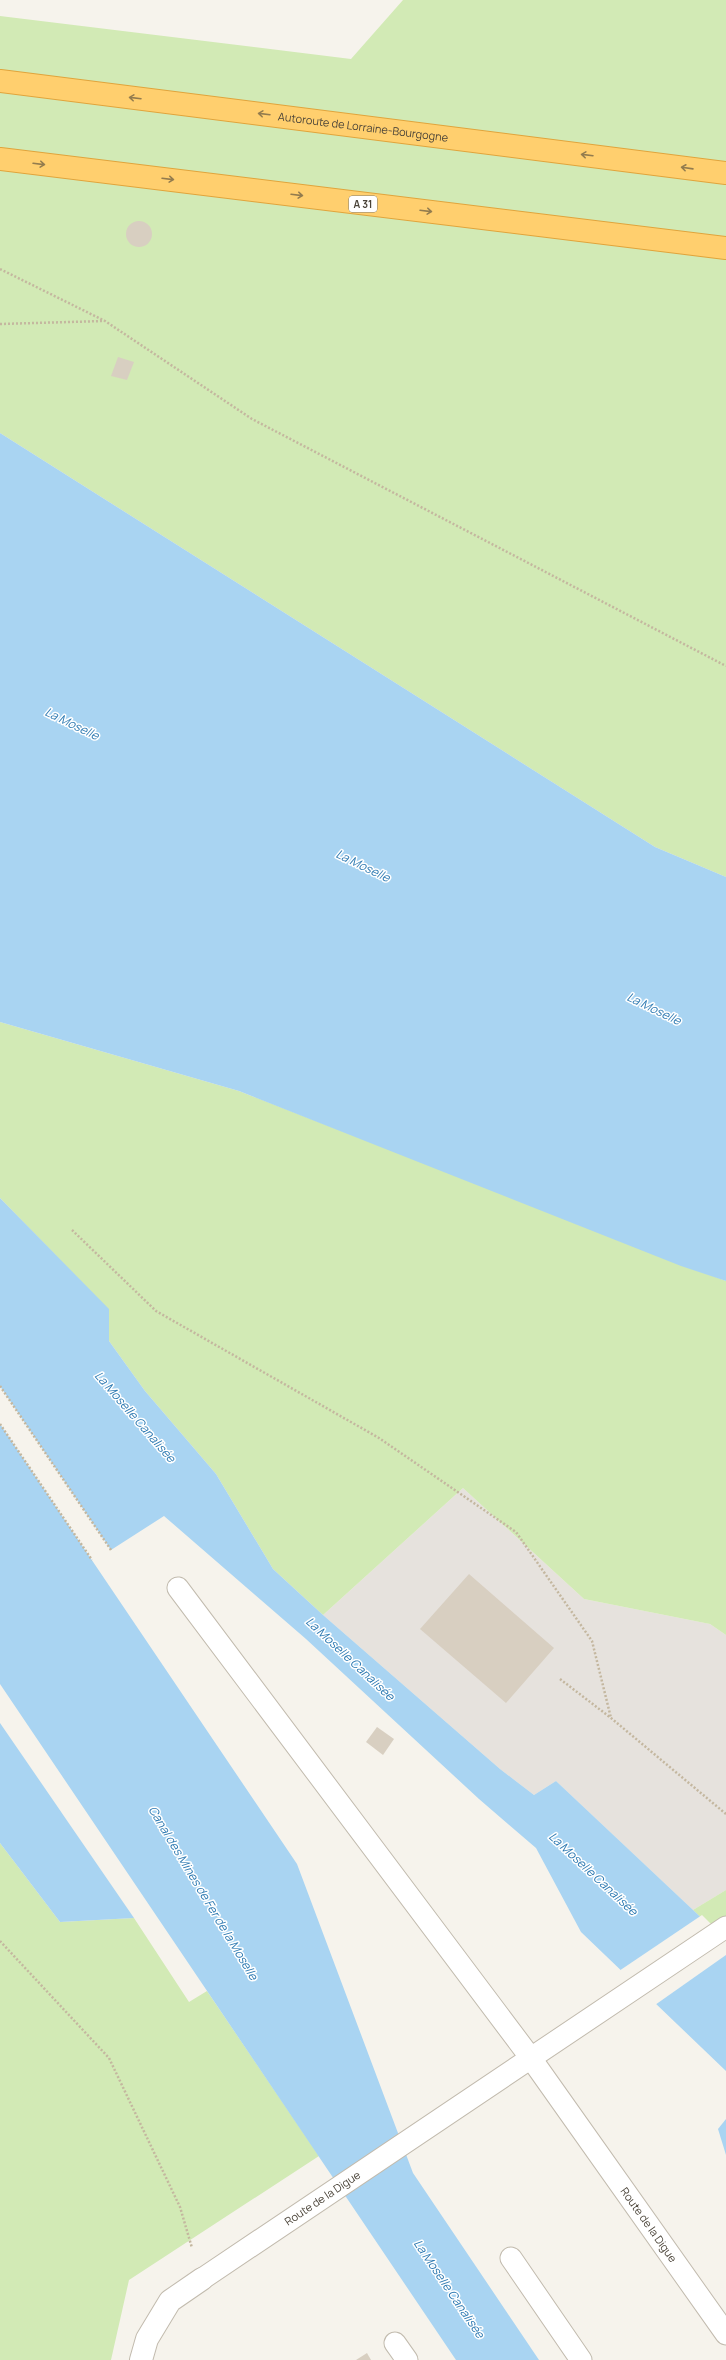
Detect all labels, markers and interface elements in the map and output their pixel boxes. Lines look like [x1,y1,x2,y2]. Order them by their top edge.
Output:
one-way arrow [129,94,142,102]
street label: Autoroute de Lorraine-Bourgogne [277,108,450,145]
one-way arrow [258,110,271,118]
one-way arrow [581,151,594,159]
one-way arrow [32,160,45,167]
one-way arrow [681,164,694,172]
one-way arrow [161,176,174,183]
one-way arrow [290,192,303,199]
road number: A 31 [349,196,377,212]
one-way arrow [419,207,432,215]
water label: La Moselle [42,703,103,744]
water label: La Moselle [333,845,394,886]
water label: La Moselle [624,988,685,1029]
water label: La Moselle Canalisée [91,1367,180,1467]
water label: La Moselle Canalisée [302,1613,399,1705]
water label: Canal des Mines de Fer de la Moselle [145,1803,263,1984]
water label: La Moselle Canalisée [545,1828,642,1920]
street label: Route de la Digue [281,2167,363,2229]
street label: Route de la Digue [618,2184,681,2265]
water label: La Moselle Canalisée [410,2236,489,2342]

